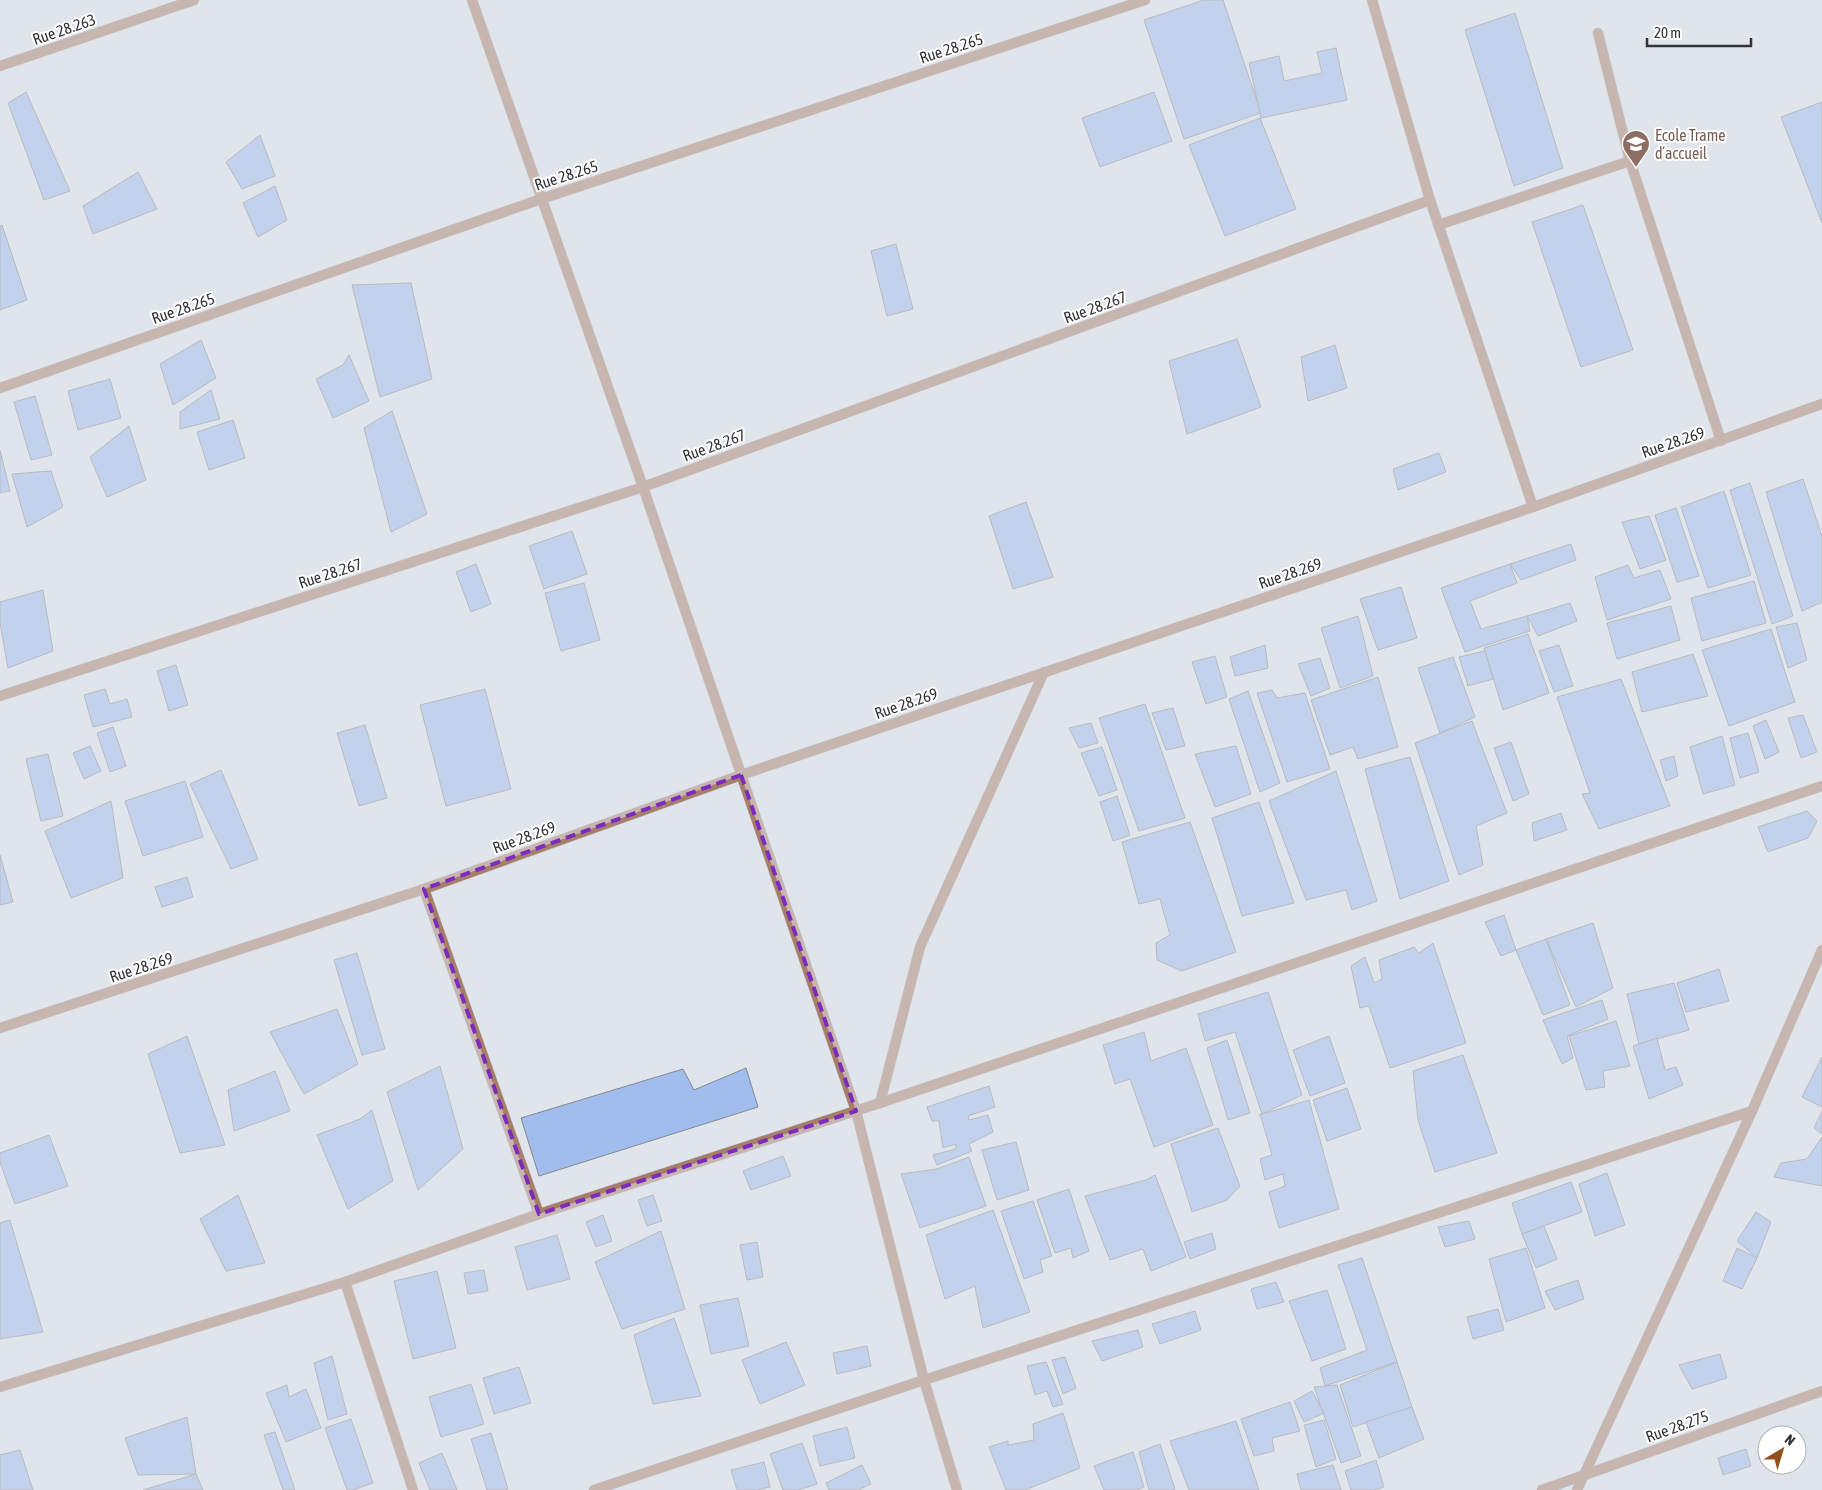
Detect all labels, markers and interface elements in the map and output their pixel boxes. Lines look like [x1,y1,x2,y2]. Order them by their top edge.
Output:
street label: Rue 28.263 [30,10,98,48]
scale bar [1647,15,1751,47]
text: 20 m [1654,24,1681,41]
street label: Rue 28.265 [917,29,985,67]
place label: Ecole Trame d´accueil [1655,126,1725,162]
school or university icon: Ecole Trame d´accueil [1621,129,1651,168]
street label: Rue 28.265 [532,156,600,194]
street label: Rue 28.267 [1061,287,1129,327]
street label: Rue 28.265 [149,289,217,327]
street label: Rue 28.269 [1639,423,1707,461]
street label: Rue 28.267 [680,425,748,465]
street label: Rue 28.267 [296,554,364,592]
street label: Rue 28.269 [1256,554,1324,592]
street label: Rue 28.269 [872,684,940,722]
street label: Rue 28.269 [490,817,558,857]
street label: Rue 28.269 [107,948,175,986]
street label: Rue 28.275 [1643,1406,1711,1446]
north arrow [1757,1425,1807,1475]
text: N [1782,1431,1798,1449]

